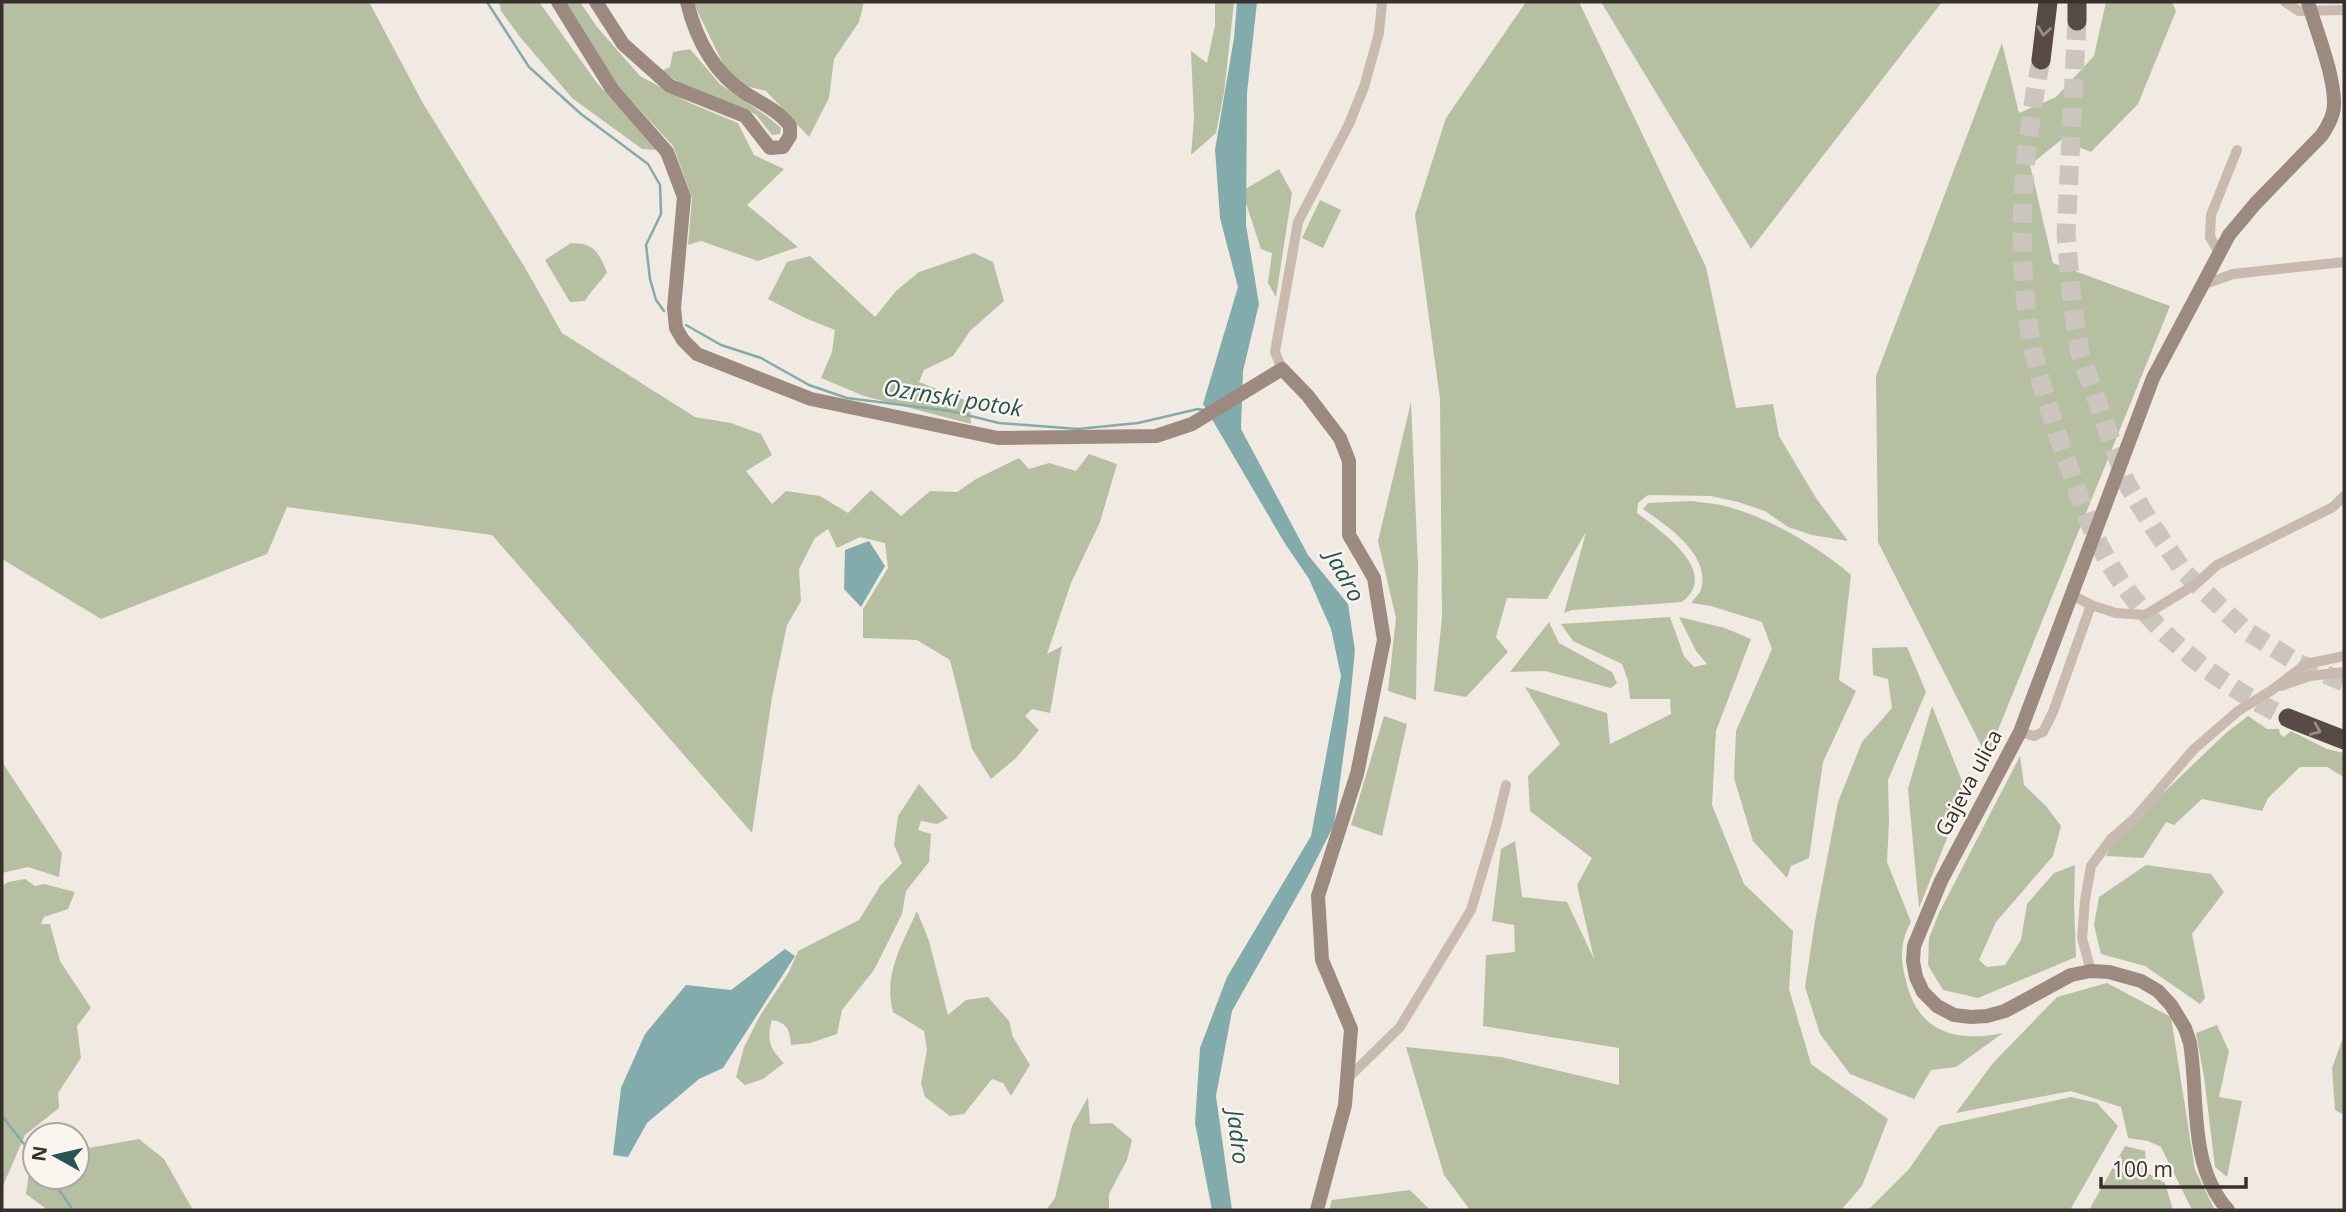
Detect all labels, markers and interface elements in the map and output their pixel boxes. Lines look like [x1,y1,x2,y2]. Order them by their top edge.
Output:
one-way arrow [2037,25,2052,37]
water label: Ozrnski potok [881,370,1026,424]
water label: Jadro [1317,540,1373,607]
one-way arrow [2308,722,2321,736]
street label: Gajeva ulica [1928,724,2008,841]
water label: Jadro [1219,1104,1258,1166]
north arrow [21,1121,91,1191]
text: N [25,1144,53,1163]
scale bar [2101,1146,2246,1190]
text: 100 m [2112,1155,2173,1183]

